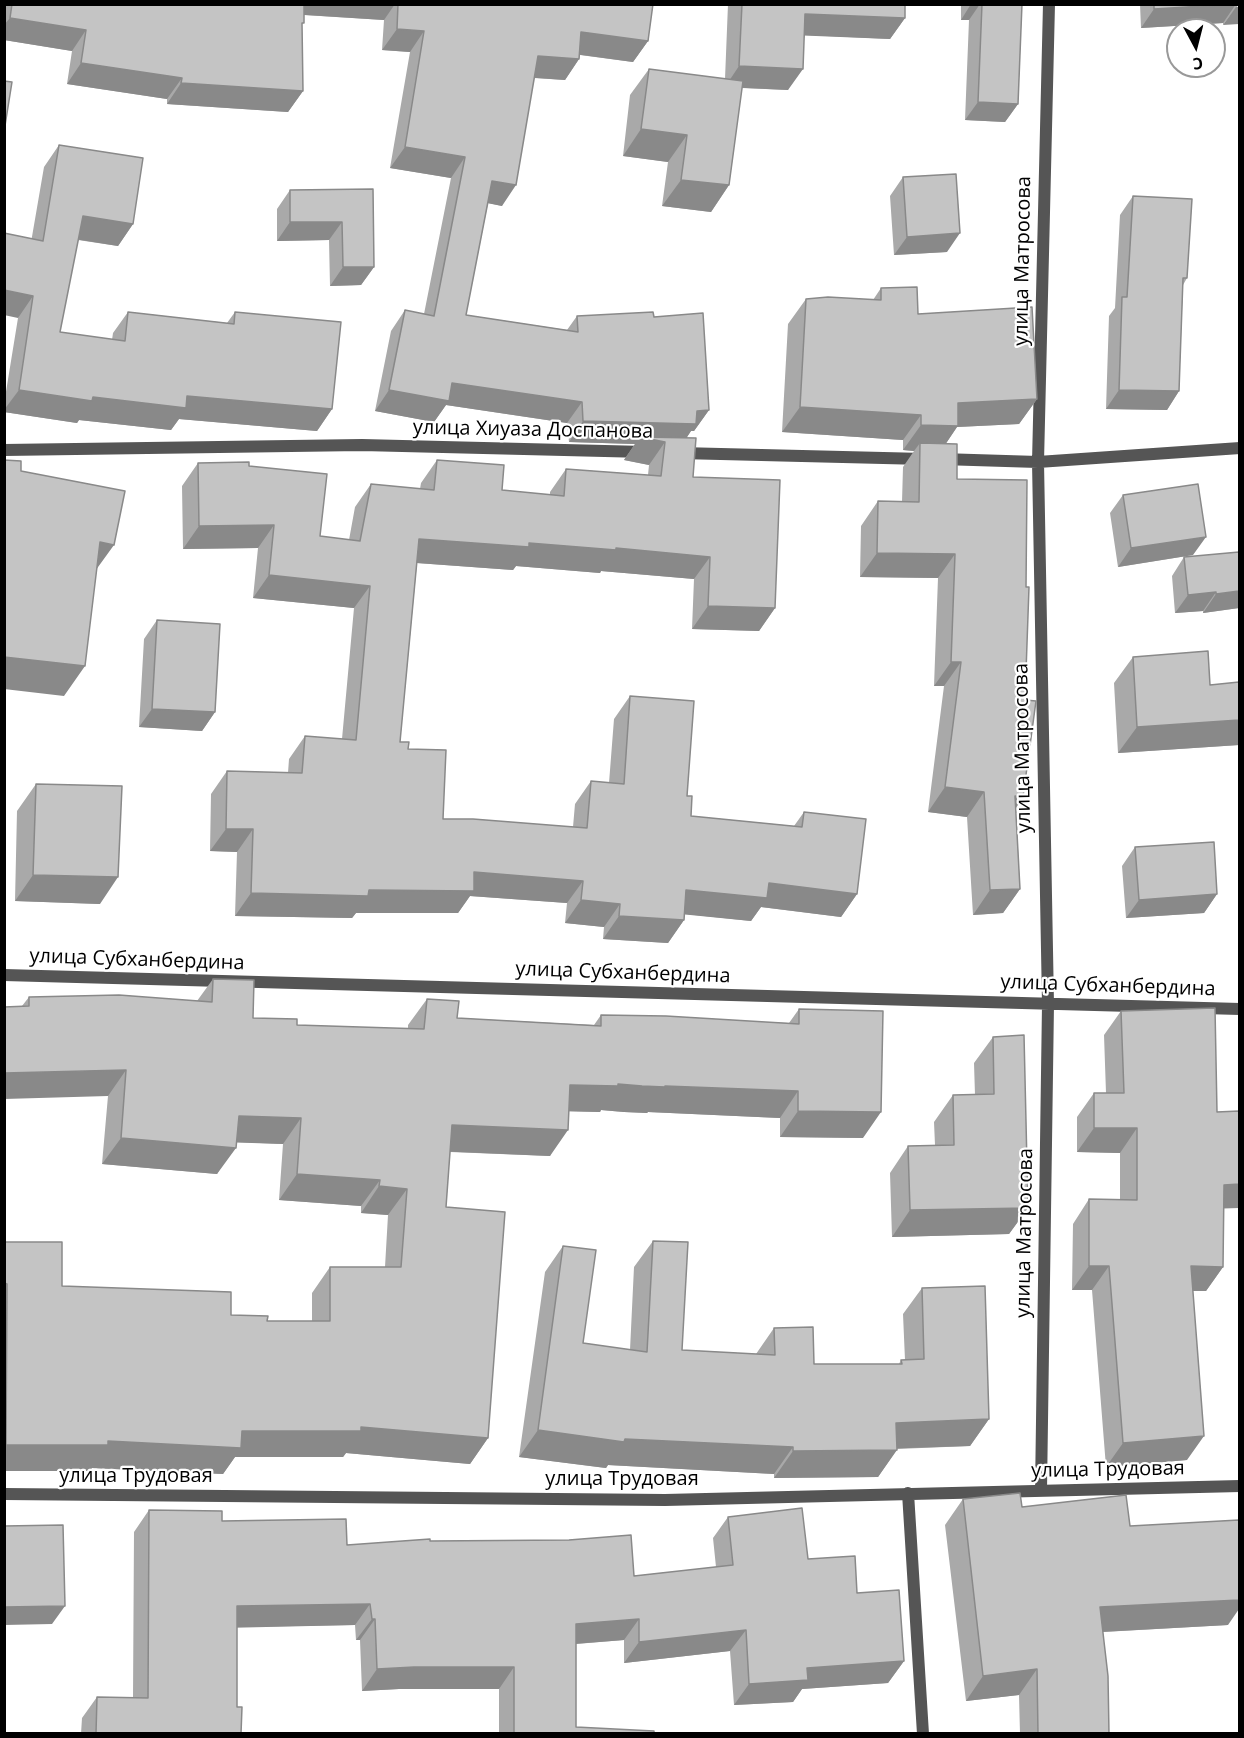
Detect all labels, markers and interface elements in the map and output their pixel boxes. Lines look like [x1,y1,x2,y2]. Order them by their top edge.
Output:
north arrow [1166,18,1226,78]
text: С [1192,52,1204,75]
street label: улица Матросова [1010,176,1036,346]
street label: улица Хиуаза Доспанова [413,416,653,444]
street label: улица Матросова [1010,663,1036,833]
street label: улица Субханбердина [29,944,245,976]
street label: улица Субханбердина [515,957,731,989]
street label: улица Субханбердина [1000,970,1216,1002]
street label: улица Матросова [1012,1148,1038,1318]
street label: улица Трудовая [1031,1457,1185,1483]
street label: улица Трудовая [59,1464,213,1488]
street label: улица Трудовая [545,1467,699,1491]

